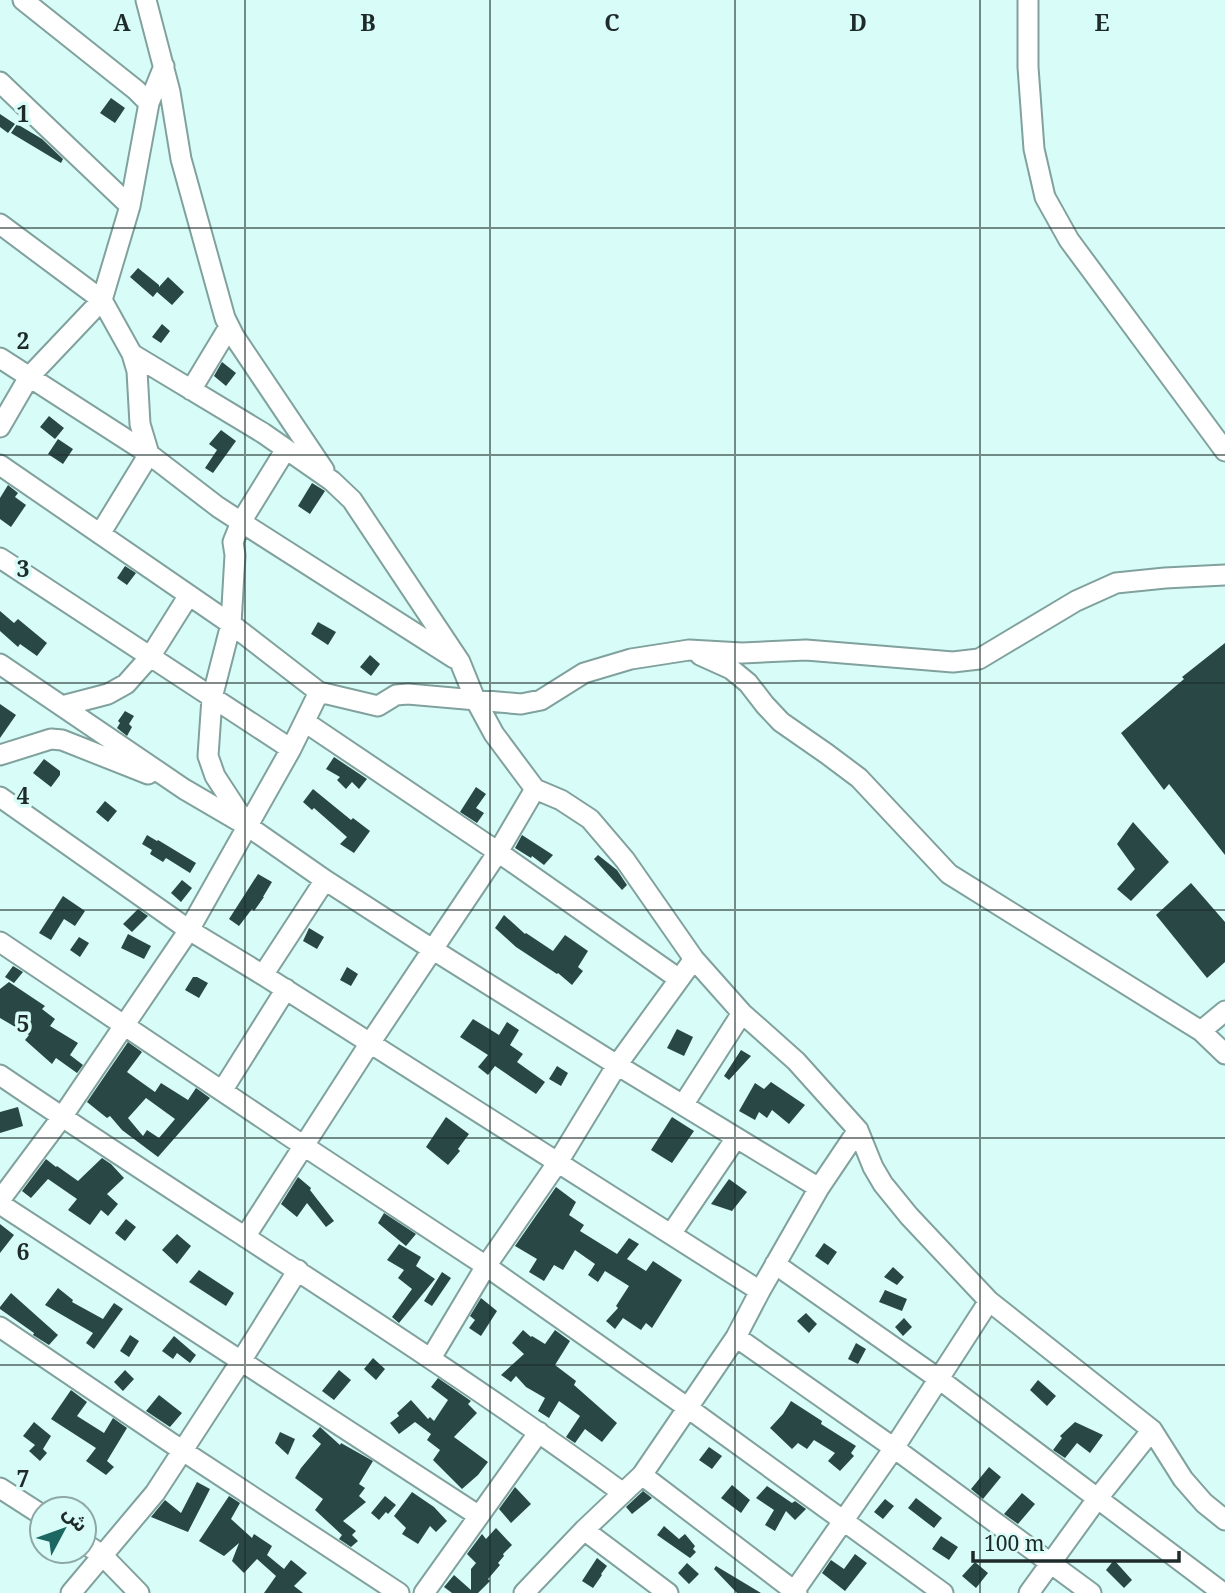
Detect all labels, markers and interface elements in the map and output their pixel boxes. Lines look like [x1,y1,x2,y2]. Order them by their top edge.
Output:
text: A [113,6,131,38]
text: B [360,6,376,38]
text: C [604,6,620,38]
text: D [849,6,867,38]
text: E [1094,6,1110,38]
text: 1 [17,97,30,129]
text: 2 [17,324,30,356]
text: 3 [17,552,30,584]
text: 4 [17,779,30,811]
text: 5 [17,1007,30,1039]
text: 6 [17,1235,30,1267]
text: 7 [17,1462,30,1494]
north arrow [28,1495,98,1565]
text: ش [57,1500,94,1537]
scale bar [973,1520,1180,1564]
text: 100 m [984,1529,1045,1557]

